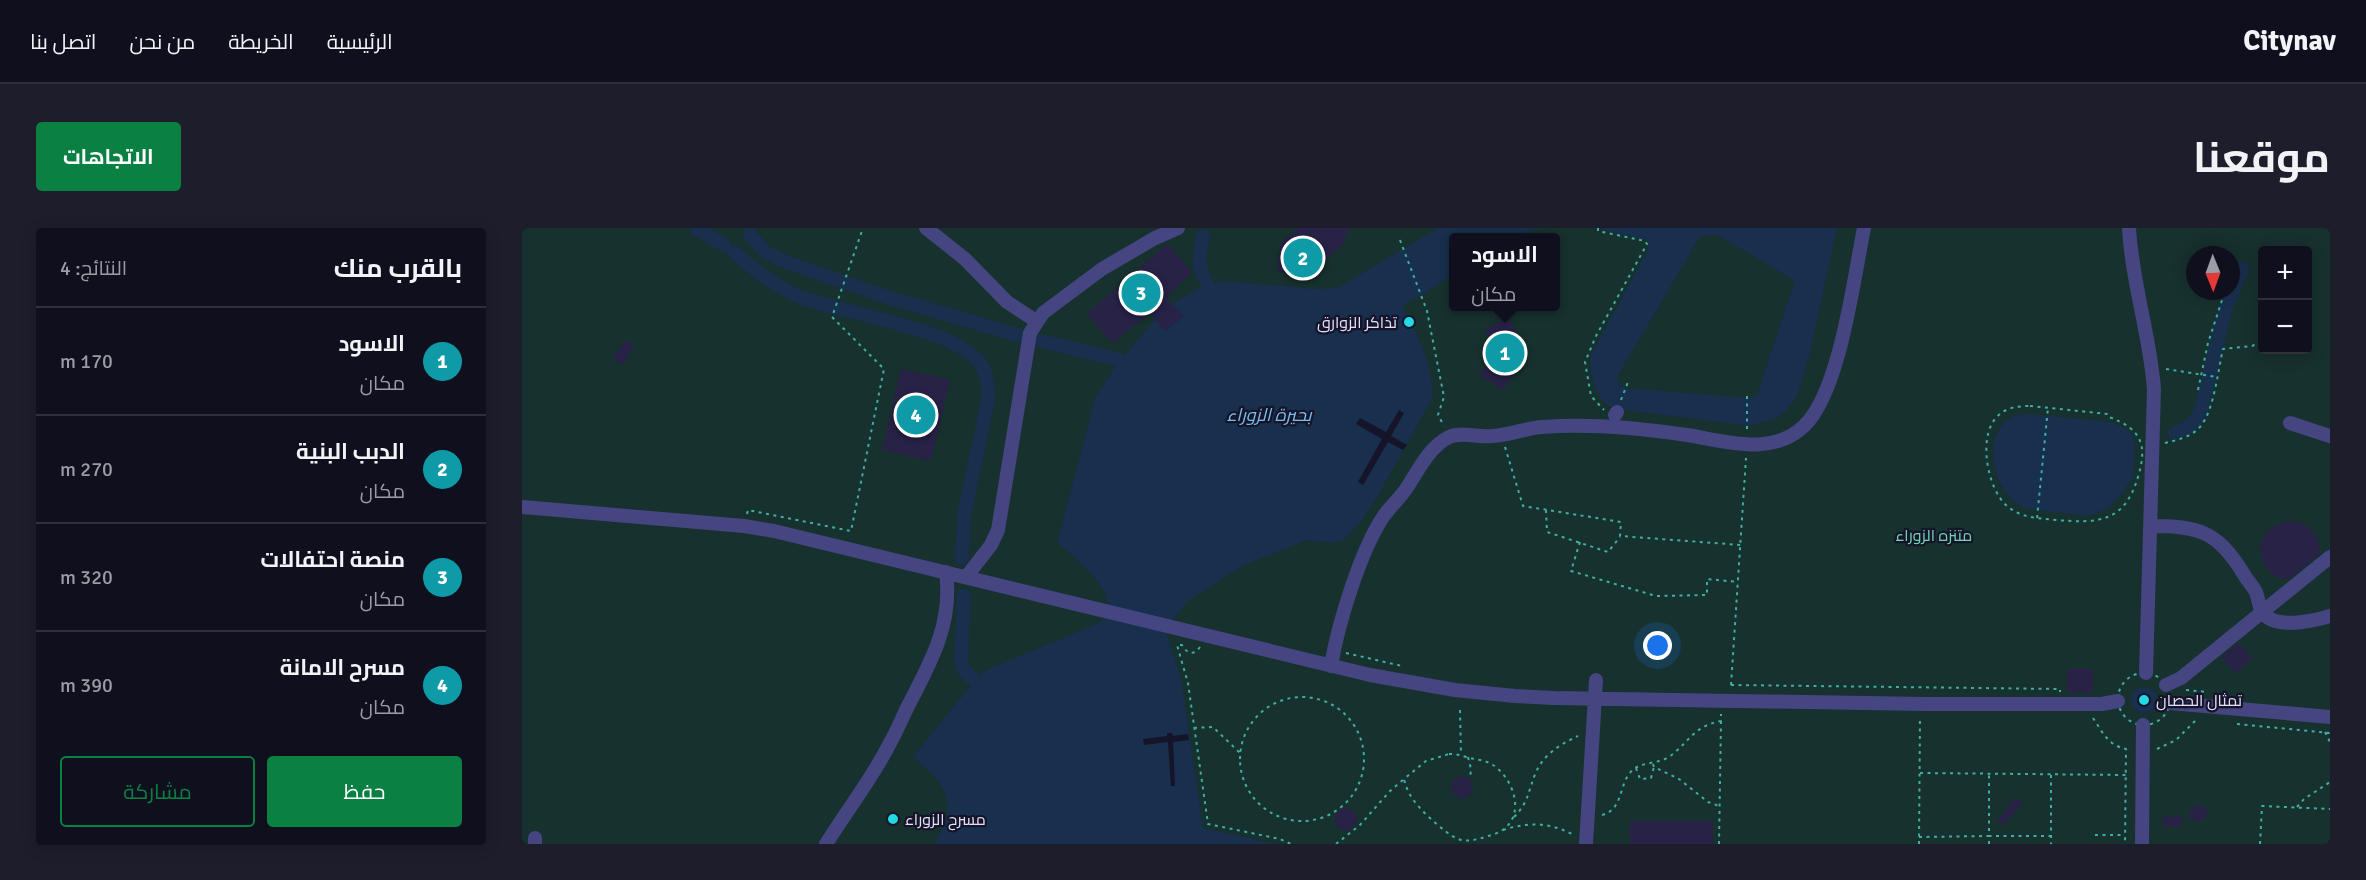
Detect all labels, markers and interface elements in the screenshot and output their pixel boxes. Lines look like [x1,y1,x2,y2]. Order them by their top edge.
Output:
text: Citynav [2243,24,2336,58]
text: اتصل بنا [30,29,96,55]
text: من نحن [129,29,195,55]
text: الخريطة [228,29,294,55]
text: الرئيسية [327,29,393,55]
button: الاتجاهات [36,122,181,191]
text: موقعنا [2193,133,2330,184]
popup [1449,233,1560,311]
pin: 2 [1284,236,1322,280]
text: الاسود [1471,241,1538,268]
north arrow [2186,246,2240,300]
map controls [2258,246,2312,354]
button: + [2258,246,2312,300]
text: بالقرب منك [334,253,462,285]
text: النتائج: 4 [60,256,127,281]
pin: 3 [1122,270,1160,316]
text: مكان [1471,282,1516,307]
button: − [2258,300,2312,354]
place label: تذاكر الزوارق [1317,313,1398,333]
marker: تذاكر الزوارق [1402,315,1416,329]
text: الاسود [338,330,405,357]
pin: 1 [1486,330,1524,376]
text: 170 m [60,349,113,374]
text: 1 [437,349,448,374]
text: مكان [360,371,405,396]
pin: 4 [896,392,936,438]
water label: بحيرة الزوراء [1226,404,1313,426]
text: الدبب البنية [296,438,405,465]
text: 270 m [60,457,113,482]
text: 2 [437,457,448,482]
text: مكان [360,479,405,504]
park label: متنزه الزوراء [1896,526,1972,546]
text: منصة احتفالات [261,546,405,573]
text: 320 m [60,565,113,590]
text: 3 [437,565,448,590]
text: مكان [360,587,405,612]
your location [1643,631,1672,660]
text: مسرح الامانة [280,654,405,681]
text: 390 m [60,673,113,698]
text: 4 [437,673,448,698]
place label: تمثال الحصان [2156,691,2243,711]
marker: تمثال الحصان [2137,693,2151,707]
text: مكان [360,695,405,720]
button: مشاركة [60,756,255,827]
button: حفظ [267,756,462,827]
place label: مسرح الزوراء [905,810,986,831]
marker: مسرح الزوراء [886,812,900,826]

